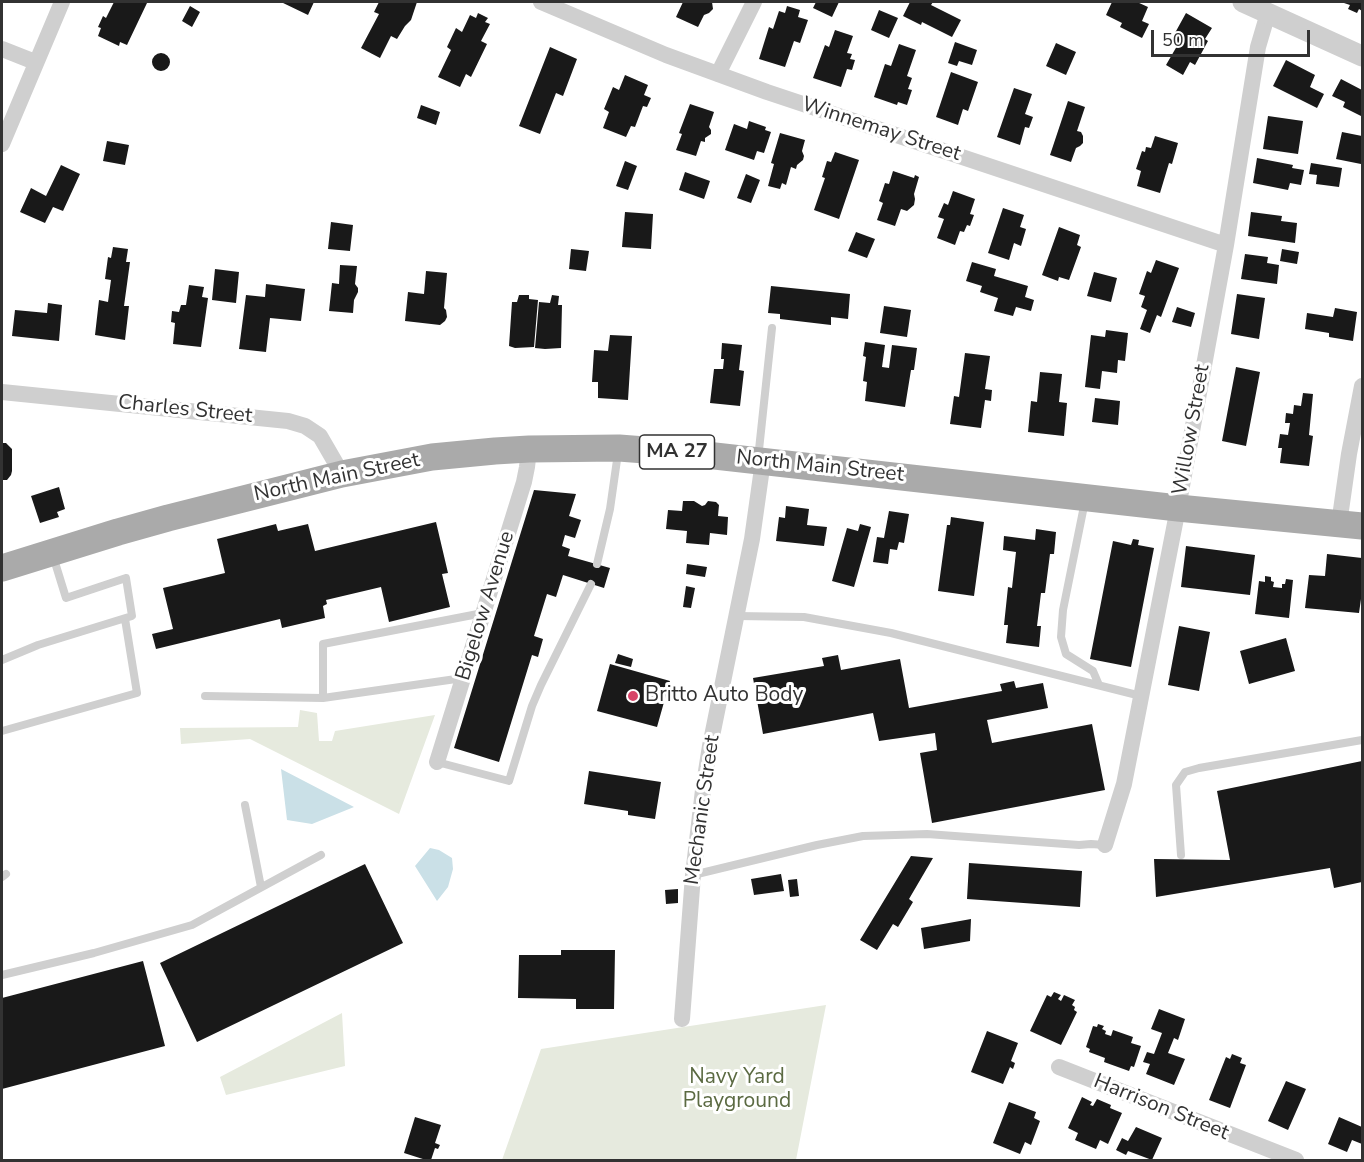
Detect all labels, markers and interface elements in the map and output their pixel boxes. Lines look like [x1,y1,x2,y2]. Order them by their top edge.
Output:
scale bar [1154,18,1313,56]
text: 50 m [1162,28,1204,52]
street label: Winnemay Street [798,92,964,168]
street label: Willow Street [1168,363,1216,497]
street label: Charles Street [117,390,253,430]
road number: MA 27 [640,435,714,469]
street label: North Main Street [735,446,905,488]
street label: North Main Street [252,448,422,508]
street label: Bigelow Avenue [451,528,521,684]
place label: Britto Auto Body [645,683,803,709]
marker: Britto Auto Body [626,689,640,703]
street label: Mechanic Street [680,733,726,887]
park label: Navy Yard Playground [683,1065,791,1115]
street label: Harrison Street [1090,1069,1232,1147]

